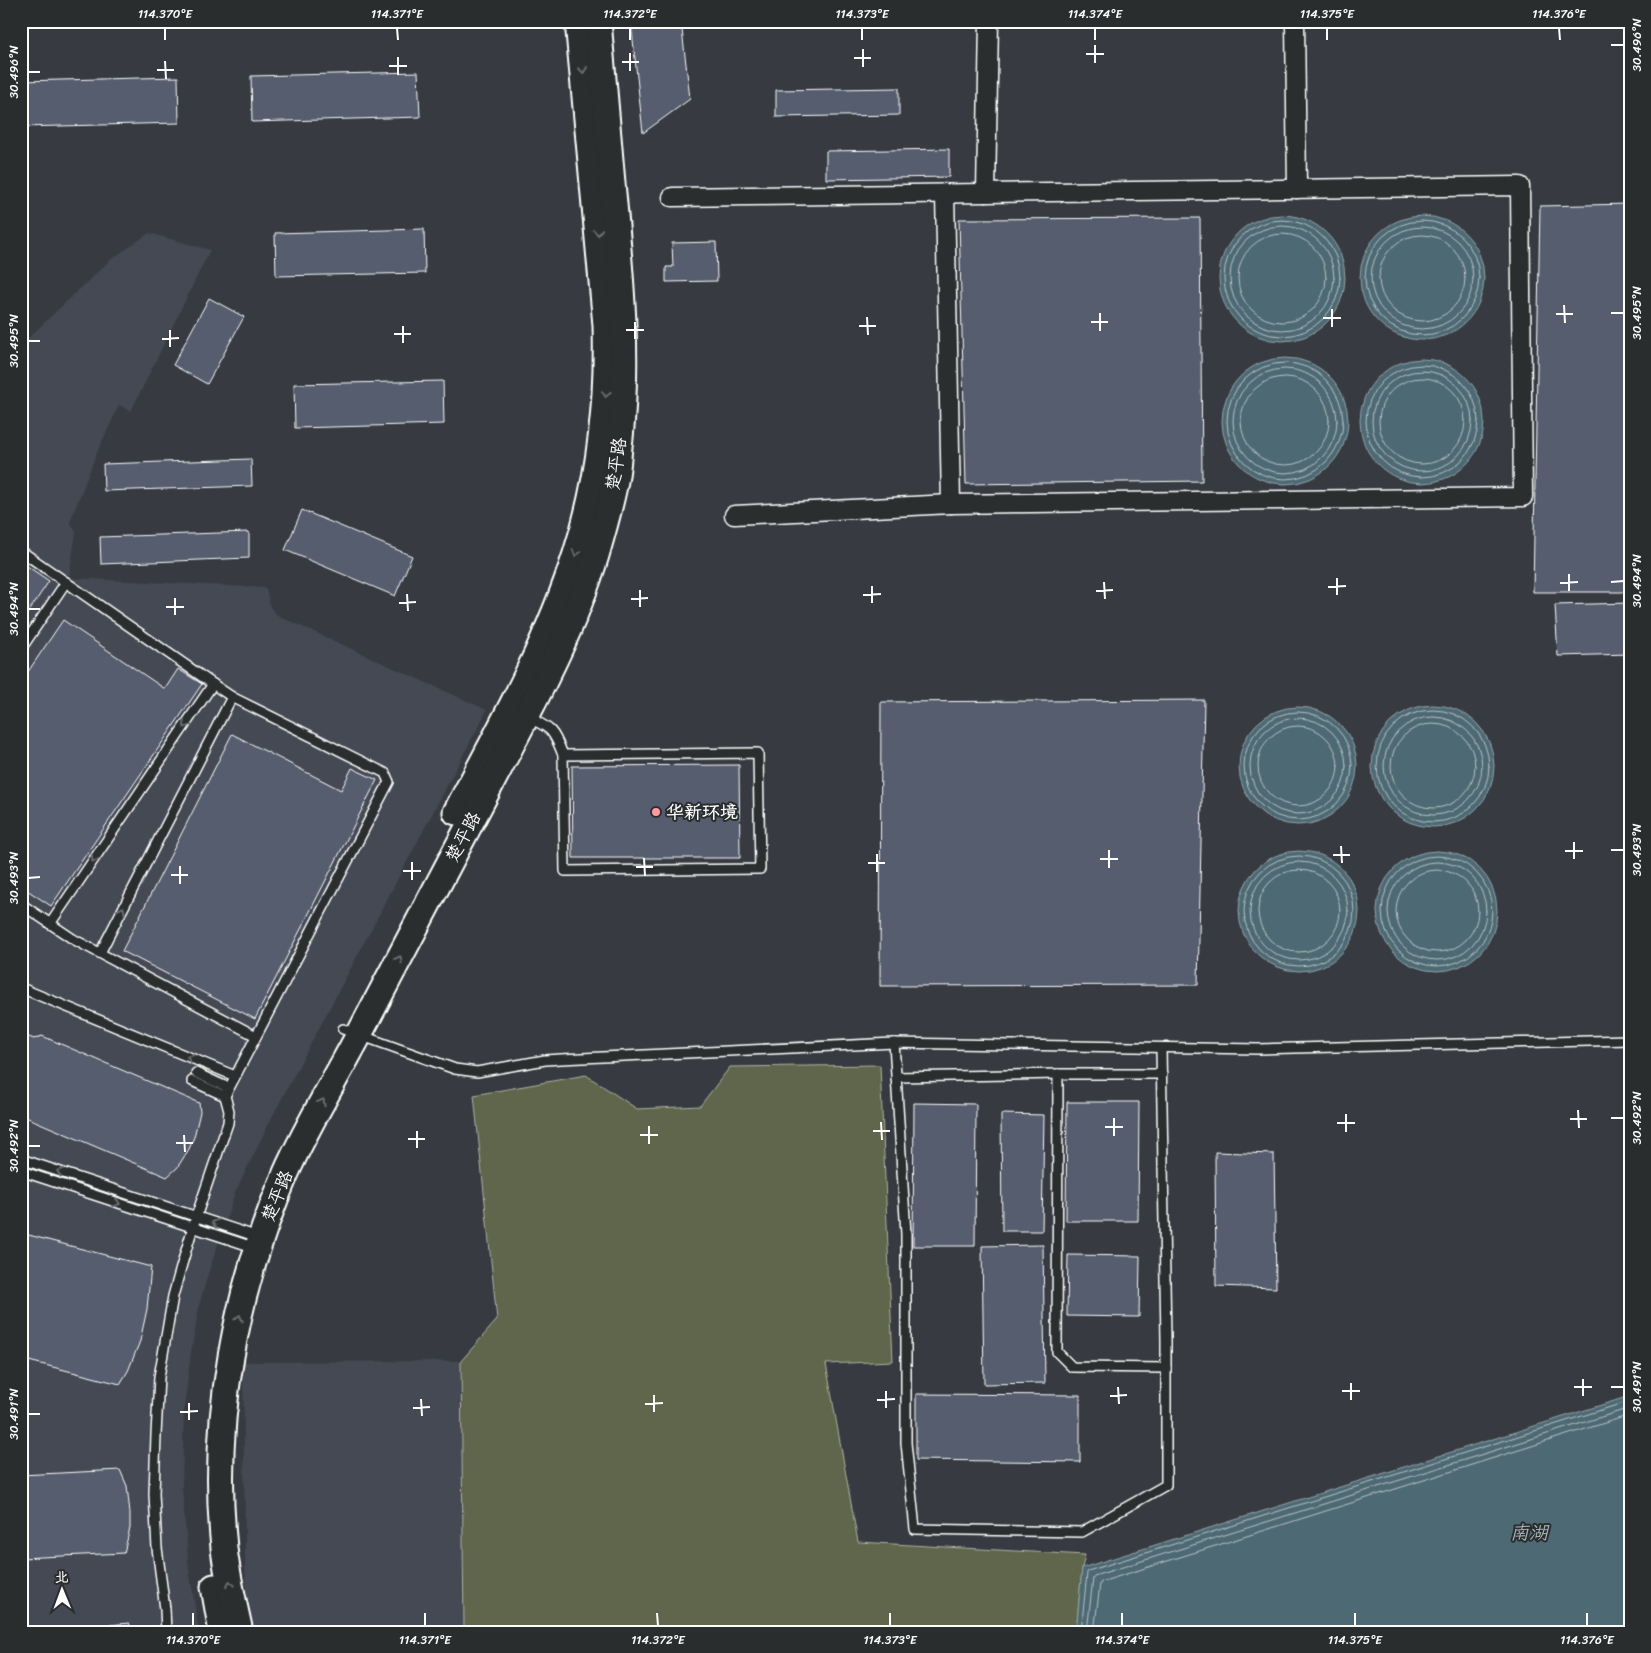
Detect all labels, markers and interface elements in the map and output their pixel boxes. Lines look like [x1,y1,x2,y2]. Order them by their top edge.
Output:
text: 114.370°E [138,3,193,25]
text: 114.371°E [371,3,424,25]
text: 114.372°E [603,3,658,25]
text: 114.373°E [835,3,890,25]
text: 114.374°E [1068,3,1123,25]
text: 114.375°E [1300,3,1355,25]
text: 114.376°E [1532,3,1587,25]
text: 30.496°N [1626,18,1648,71]
text: 30.496°N [3,45,25,98]
one-way arrow [577,66,588,74]
one-way arrow [592,228,603,236]
text: 30.495°N [1626,286,1648,340]
text: 30.495°N [3,314,25,368]
one-way arrow [600,390,611,398]
street label: 楚平路 [596,435,636,493]
one-way arrow [572,548,582,557]
text: 30.494°N [1626,554,1648,608]
text: 30.494°N [3,582,25,636]
one-way arrow [183,719,192,728]
place label: 华新环境 [666,796,738,828]
street label: 楚平路 [436,806,490,868]
marker: 华新环境 [650,806,662,818]
text: 30.493°N [1626,823,1648,876]
text: 30.493°N [3,851,25,904]
one-way arrow [91,853,100,863]
one-way arrow [116,906,126,915]
one-way arrow [393,955,403,964]
one-way arrow [186,1053,195,1064]
text: 30.492°N [1626,1091,1648,1145]
one-way arrow [316,1099,326,1108]
text: 30.492°N [3,1119,25,1173]
street label: 楚平路 [252,1165,302,1227]
one-way arrow [57,1168,65,1178]
one-way arrow [113,1197,121,1207]
one-way arrow [211,1218,219,1228]
one-way arrow [233,1314,244,1323]
text: 30.491°N [1626,1361,1648,1413]
text: 30.491°N [3,1388,25,1440]
water label: 南湖 [1510,1516,1550,1549]
text: 北 [55,1565,69,1590]
north arrow [38,1566,88,1616]
one-way arrow [226,1579,236,1588]
text: 114.370°E [166,1629,221,1651]
text: 114.371°E [399,1629,452,1651]
text: 114.372°E [631,1629,686,1651]
text: 114.373°E [863,1629,918,1651]
text: 114.374°E [1095,1629,1150,1651]
text: 114.375°E [1328,1629,1383,1651]
text: 114.376°E [1560,1629,1615,1651]

